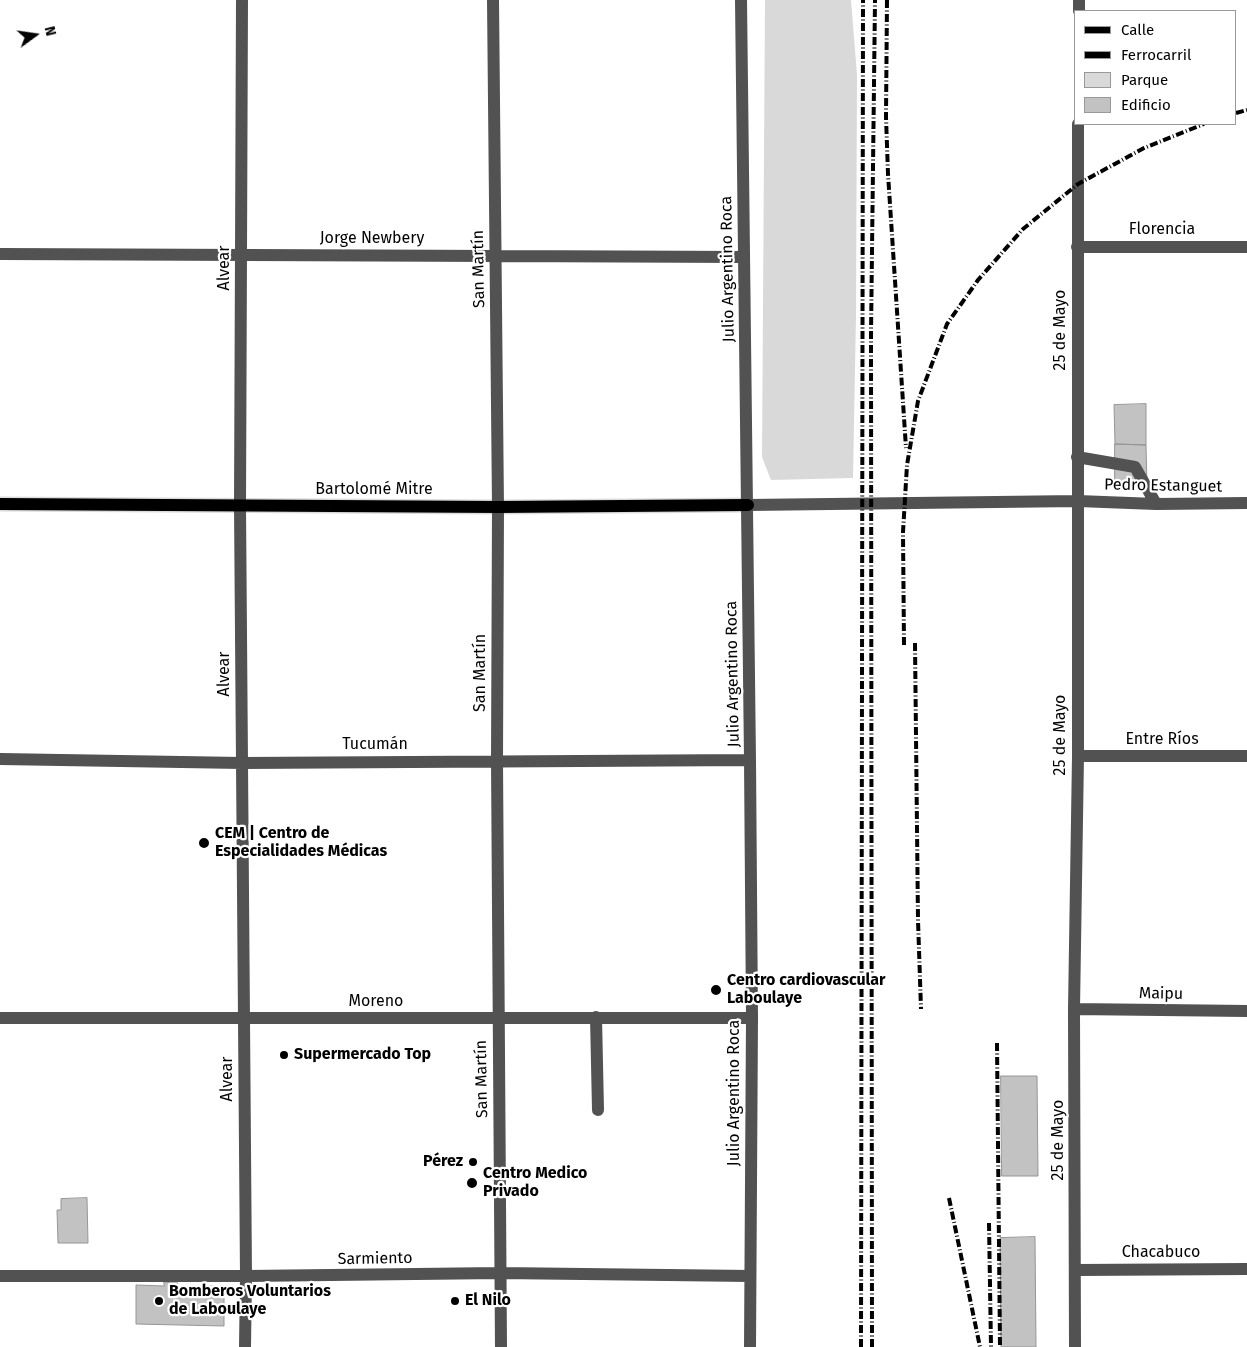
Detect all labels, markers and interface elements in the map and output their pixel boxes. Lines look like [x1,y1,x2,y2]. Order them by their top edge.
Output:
north arrow [10,10,60,60]
legend [1074,10,1237,125]
text: Calle [1121,21,1154,39]
text: N [41,25,59,38]
text: Ferrocarril [1121,46,1191,64]
text: Parque [1121,71,1168,89]
text: Edificio [1121,96,1171,114]
street label: Julio Argentino Roca [717,196,739,342]
street label: Florencia [1129,220,1195,240]
street label: Jorge Newbery [320,229,424,249]
street label: San Martín [469,230,489,308]
street label: Alvear [215,246,235,290]
street label: 25 de Mayo [1051,290,1071,370]
street label: Pedro Estanguet [1104,475,1222,497]
street label: Bartolomé Mitre [315,480,433,500]
street label: Julio Argentino Roca [722,601,744,747]
street label: San Martín [471,634,491,712]
street label: Alvear [215,652,235,696]
street label: 25 de Mayo [1051,695,1071,775]
street label: Entre Ríos [1125,730,1199,750]
street label: Tucumán [342,735,408,755]
place label: CEM | Centro de Especialidades Médicas [215,824,387,862]
marker: CEM | Centro de Especialidades Médicas [197,836,211,850]
place label: Centro cardiovascular Laboulaye [727,971,885,1009]
marker: Centro cardiovascular Laboulaye [709,983,723,997]
street label: Maipu [1139,984,1183,1004]
street label: Moreno [349,992,403,1012]
street label: Julio Argentino Roca [725,1020,745,1166]
street label: San Martín [472,1040,492,1118]
place label: Supermercado Top [294,1045,431,1065]
marker: Supermercado Top [278,1049,290,1061]
street label: Alvear [218,1057,238,1101]
street label: 25 de Mayo [1049,1100,1069,1180]
place label: Pérez [423,1152,463,1172]
marker: Pérez [467,1156,479,1168]
place label: Centro Medico Privado [483,1164,587,1202]
marker: Centro Medico Privado [465,1176,479,1190]
street label: Chacabuco [1122,1243,1200,1263]
street label: Sarmiento [337,1249,413,1269]
place label: Bomberos Voluntarios de Laboulaye [169,1282,331,1320]
place label: El Nilo [465,1291,511,1311]
marker: Bomberos Voluntarios de Laboulaye [153,1295,165,1307]
marker: El Nilo [449,1295,461,1307]

